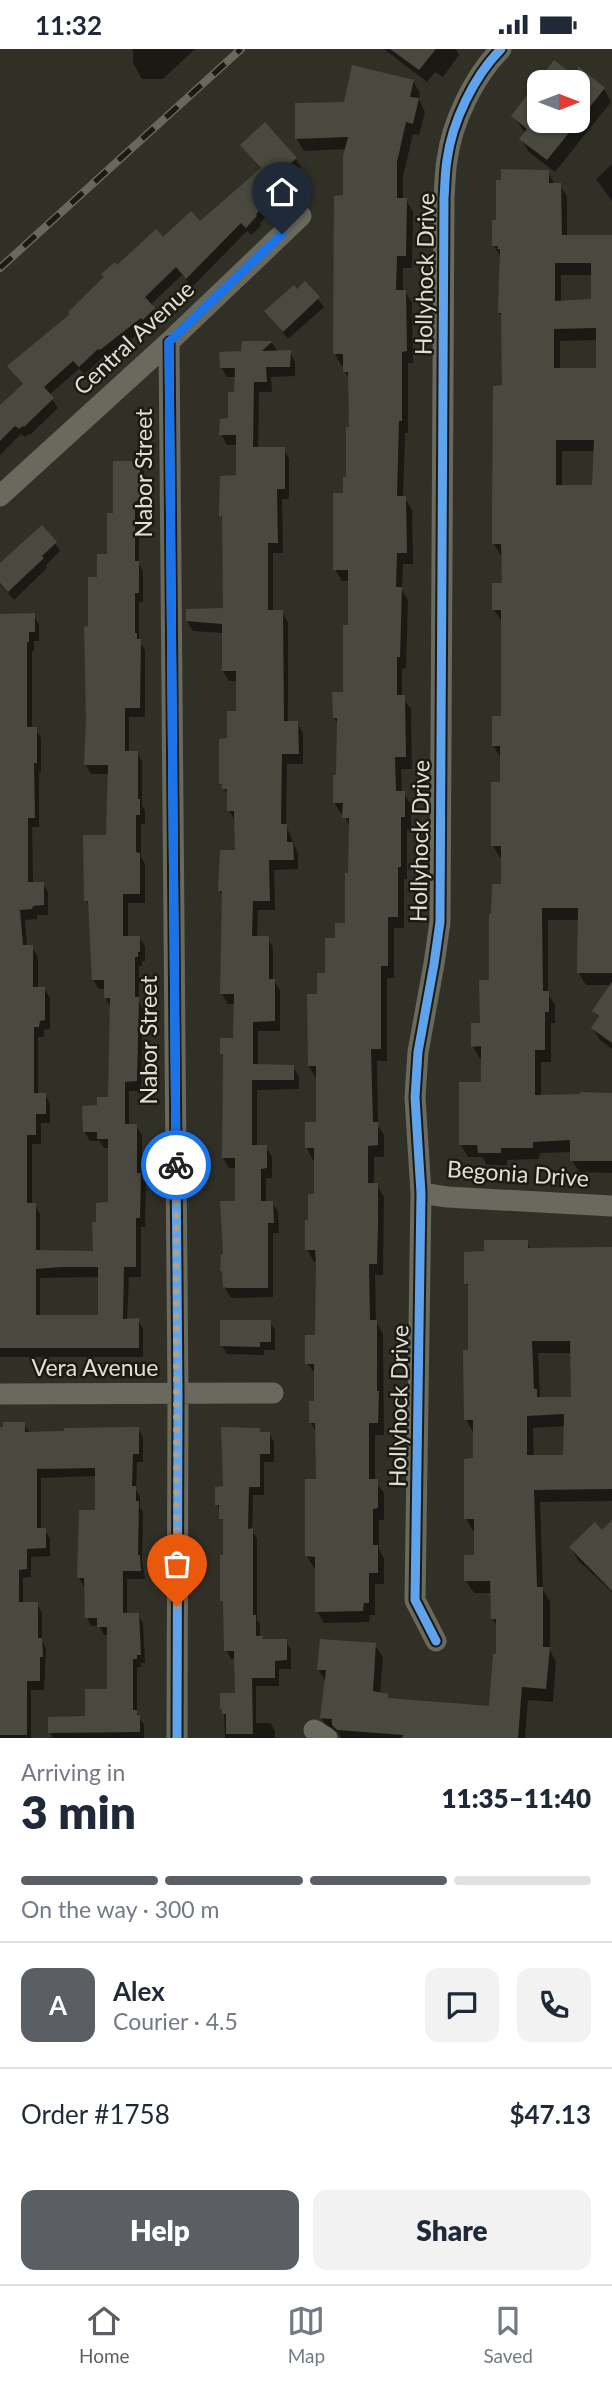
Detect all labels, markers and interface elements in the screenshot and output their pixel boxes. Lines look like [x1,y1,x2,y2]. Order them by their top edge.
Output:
text: 11:32 [35,9,102,41]
north arrow [527,70,590,133]
map controls [527,70,590,133]
pin [252,162,312,234]
icon: home [263,173,301,211]
street label: Hollyhock Drive [409,193,439,355]
street label: Central Avenue [67,274,199,400]
street label: Nabor Street [129,408,157,537]
street label: Hollyhock Drive [404,760,434,922]
street label: Nabor Street [134,975,162,1104]
courier [141,1130,211,1200]
icon: bike [157,1146,195,1184]
street label: Begonia Drive [446,1154,590,1192]
street label: Hollyhock Drive [383,1325,413,1487]
street label: Vera Avenue [32,1353,158,1381]
pin [147,1534,207,1606]
icon: bag [158,1545,196,1583]
text: Arriving in [21,1758,125,1786]
text: 11:35–11:40 [441,1782,591,1814]
text: 3 min [21,1784,136,1839]
text: On the way · 300 m [21,1895,220,1923]
button: chat [425,1968,499,2042]
button: phone [517,1968,591,2042]
text: Alex [113,1975,165,2007]
text: A [49,1989,67,2021]
text: Courier · 4.5 [113,2007,238,2035]
text: Order #1758 [21,2098,170,2130]
text: $47.13 [509,2098,591,2130]
button: Help [21,2190,299,2270]
button: Share [313,2190,591,2270]
tab: Home [79,2302,130,2367]
tab: Map [287,2302,325,2367]
tab: Saved [483,2302,533,2367]

